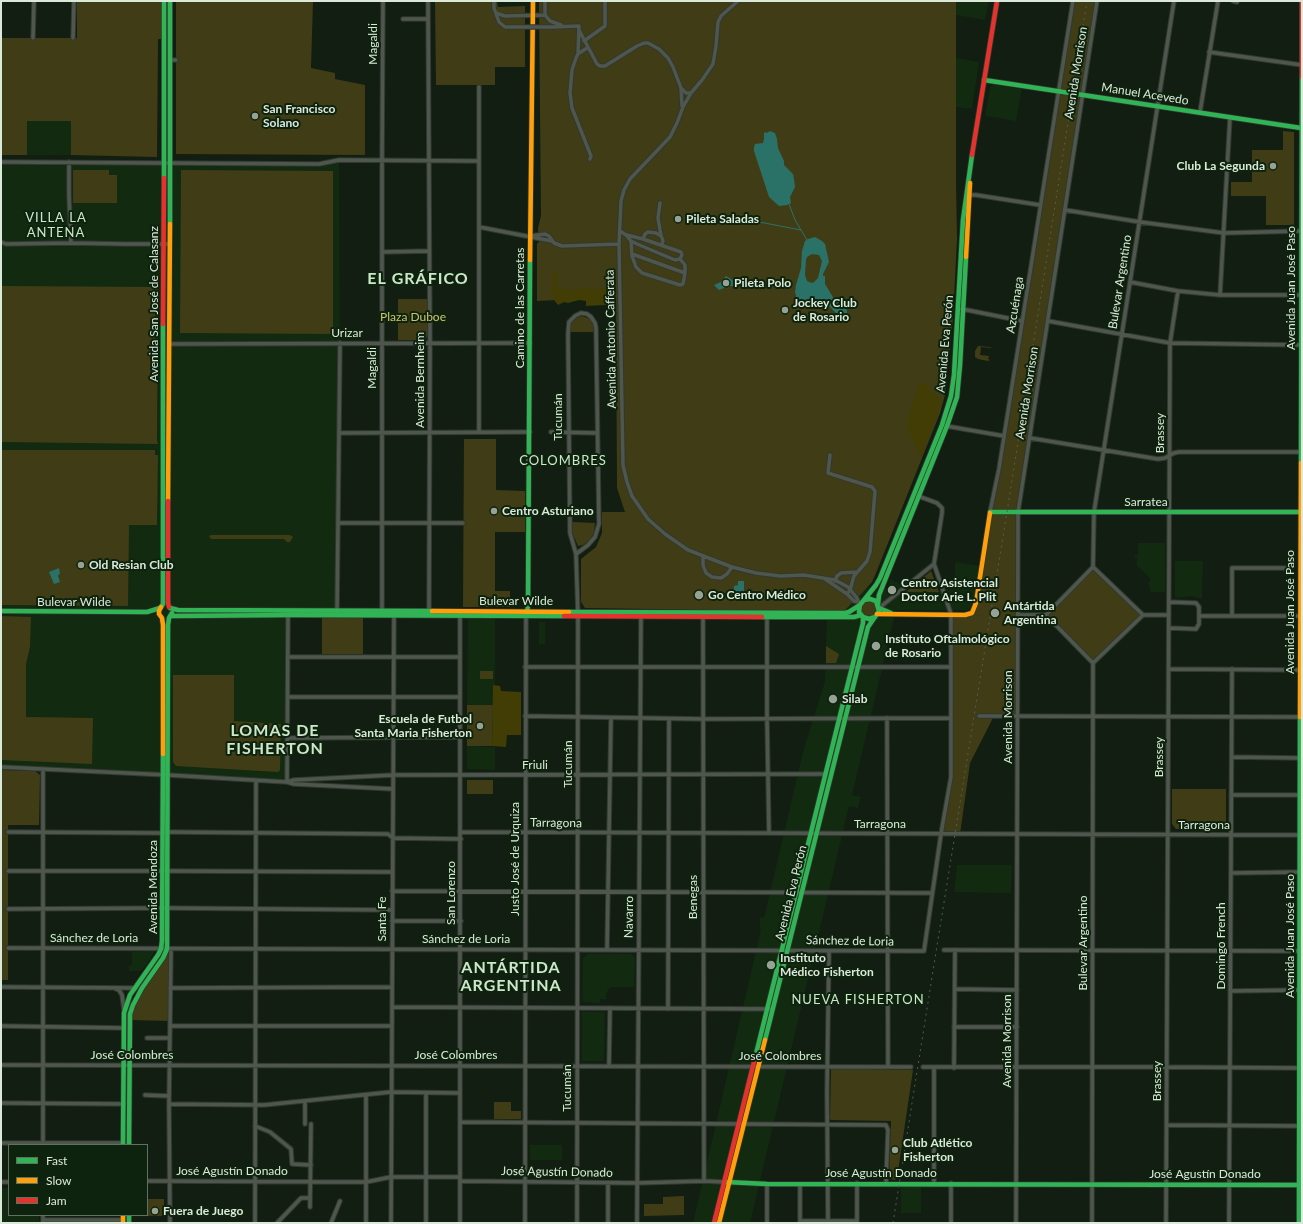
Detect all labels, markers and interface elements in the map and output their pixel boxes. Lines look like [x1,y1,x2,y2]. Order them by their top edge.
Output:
street label: Magaldi [366,23,380,65]
street label: Avenida Morrison [1062,26,1090,120]
street label: Manuel Acevedo [1100,80,1190,108]
place label: San Francisco Solano [263,102,336,130]
marker: San Francisco Solano [250,111,260,121]
place label: Club La Segunda [1177,159,1265,173]
marker: Club La Segunda [1268,161,1278,171]
district label: VILLA LA ANTENA [25,210,87,241]
place label: Pileta Saladas [686,212,759,226]
marker: Pileta Saladas [673,214,683,224]
street label: Avenida San José de Calasanz [147,226,161,382]
street label: Avenida Juan José Paso [1284,226,1298,350]
street label: Bulevar Argentino [1105,234,1135,330]
street label: Camino de las Carretas [513,248,527,368]
district label: EL GRÁFICO [367,269,469,289]
street label: Avenida Antonio Cafferata [603,269,619,409]
place label: Pileta Polo [734,276,791,290]
street label: Azcuénaga [1003,276,1027,334]
marker: Pileta Polo [721,278,731,288]
street label: Avenida Eva Perón [934,295,956,393]
place label: Jockey Club de Rosario [793,296,857,324]
marker: Jockey Club de Rosario [780,305,790,315]
park label: Plaza Duboe [380,310,446,324]
street label: Urizar [331,326,363,340]
street label: Avenida Bernheim [413,332,427,428]
street label: Avenida Morrison [1013,346,1041,440]
street label: Magaldi [365,347,379,389]
street label: Tucumán [551,393,565,441]
street label: Brassey [1153,413,1167,453]
district label: COLOMBRES [519,453,607,469]
street label: Sarratea [1124,495,1168,509]
place label: Centro Asturiano [502,504,594,518]
marker: Centro Asturiano [489,506,499,516]
street label: Avenida Juan José Paso [1283,550,1297,674]
place label: Old Resian Club [89,558,174,572]
marker: Old Resian Club [76,560,86,570]
place label: Centro Asistencial Doctor Arie L. Plit [901,576,998,604]
marker: Centro Asistencial Doctor Arie L. Plit [886,584,898,596]
place label: Go Centro Médico [708,588,806,602]
marker: Go Centro Médico [693,589,705,601]
street label: Bulevar Wilde [479,594,553,608]
street label: Bulevar Wilde [37,595,111,609]
place label: Antártida Argentina [1004,599,1057,627]
marker: Antártida Argentina [989,607,1001,619]
place label: Instituto Oftalmológico de Rosario [885,632,1010,660]
marker: Instituto Oftalmológico de Rosario [870,640,882,652]
street label: Avenida Morrison [1001,670,1015,764]
place label: Silab [842,692,867,706]
marker: Silab [827,693,839,705]
place label: Escuela de Futbol Santa Maria Fisherton [355,712,472,740]
district label: LOMAS DE FISHERTON [226,721,324,759]
marker: Escuela de Futbol Santa Maria Fisherton [475,721,485,731]
street label: Brassey [1152,737,1166,777]
street label: Tucumán [561,740,575,788]
street label: Friuli [522,758,548,772]
street label: Justo José de Urquiza [508,802,522,916]
street label: Tarragona [530,815,582,831]
street label: Tarragona [854,817,906,831]
street label: Tarragona [1178,818,1230,832]
street label: Avenida Mendoza [146,840,160,934]
street label: Avenida Eva Perón [772,844,810,942]
street label: San Lorenzo [444,861,458,925]
street label: Avenida Juan José Paso [1283,874,1297,998]
street label: Benegas [686,875,700,919]
street label: Bulevar Argentino [1076,895,1090,991]
street label: Navarro [621,896,637,938]
street label: Santa Fe [375,897,389,941]
street label: Domingo French [1214,902,1228,990]
street label: Sánchez de Loria [50,931,138,945]
street label: Sánchez de Loria [422,932,510,946]
street label: Sánchez de Loria [806,933,894,949]
place label: Instituto Médico Fisherton [780,951,874,979]
district label: ANTÁRTIDA ARGENTINA [460,958,562,996]
marker: Instituto Médico Fisherton [765,959,777,971]
district label: NUEVA FISHERTON [791,992,925,1008]
street label: Avenida Morrison [1000,994,1014,1088]
street label: José Colombres [91,1048,173,1062]
street label: José Colombres [415,1048,497,1062]
street label: José Colombres [739,1049,821,1063]
street label: Brassey [1150,1061,1164,1101]
street label: Tucumán [560,1064,574,1112]
place label: Club Atlético Fisherton [903,1136,972,1164]
legend [8,1144,148,1216]
marker: Club Atlético Fisherton [890,1145,900,1155]
text: Fast [46,1153,67,1168]
street label: José Agustín Donado [176,1164,288,1178]
street label: José Agustín Donado [501,1164,613,1180]
street label: José Agustín Donado [825,1166,937,1180]
street label: José Agustín Donado [1149,1167,1261,1181]
text: Slow [46,1173,71,1188]
text: Jam [46,1193,67,1208]
place label: Fuera de Juego [163,1204,243,1218]
marker: Fuera de Juego [150,1206,160,1216]

